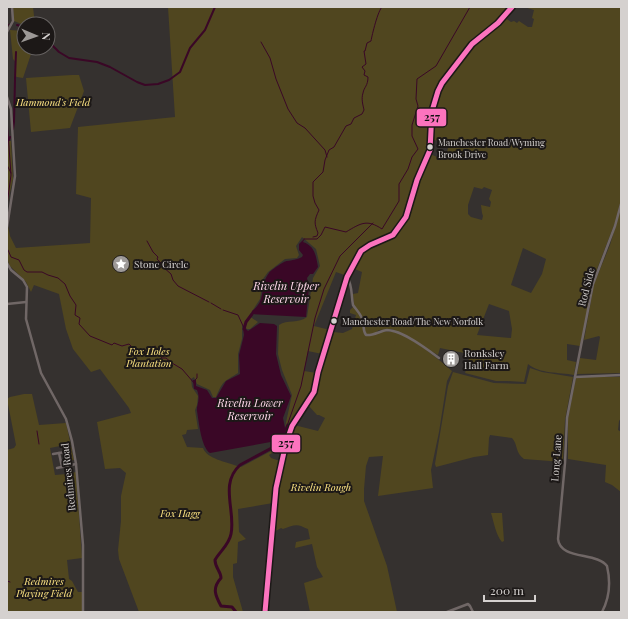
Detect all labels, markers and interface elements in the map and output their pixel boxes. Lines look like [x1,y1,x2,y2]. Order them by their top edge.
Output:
north arrow [16,16,56,56]
text: N [39,32,54,41]
park label: Hammond's Field [15,95,91,109]
line badge: 257 [416,108,447,127]
text: 257 [424,109,440,124]
place label: Manchester Road/Wyming Brook Drive [438,136,545,160]
marker: Manchester Road/Wyming Brook Drive [425,142,435,152]
place icon: Stone Circle [111,254,131,274]
place label: Stone Circle [134,257,189,271]
street label: Rod Side [574,266,598,308]
water label: Rivelin Upper Reservoir [252,278,319,306]
place label: Manchester Road/The New Norfolk [342,315,483,327]
marker: Manchester Road/The New Norfolk [329,316,339,326]
park label: Fox Holes Plantation [125,344,172,370]
place label: Ronksley Hall Farm [464,346,509,372]
building icon: Ronksley Hall Farm [441,349,461,369]
water label: Rivelin Lower Reservoir [216,395,283,423]
line badge: 257 [271,434,301,453]
street label: Long Lane [547,434,565,482]
text: 257 [278,435,294,450]
street label: Redmires Road [57,442,79,512]
park label: Rivelin Rough [290,480,351,494]
park label: Fox Hagg [159,506,201,520]
park label: Redmires Playing Field [15,574,72,600]
scale bar [484,577,535,603]
text: 200 m [490,582,524,598]

